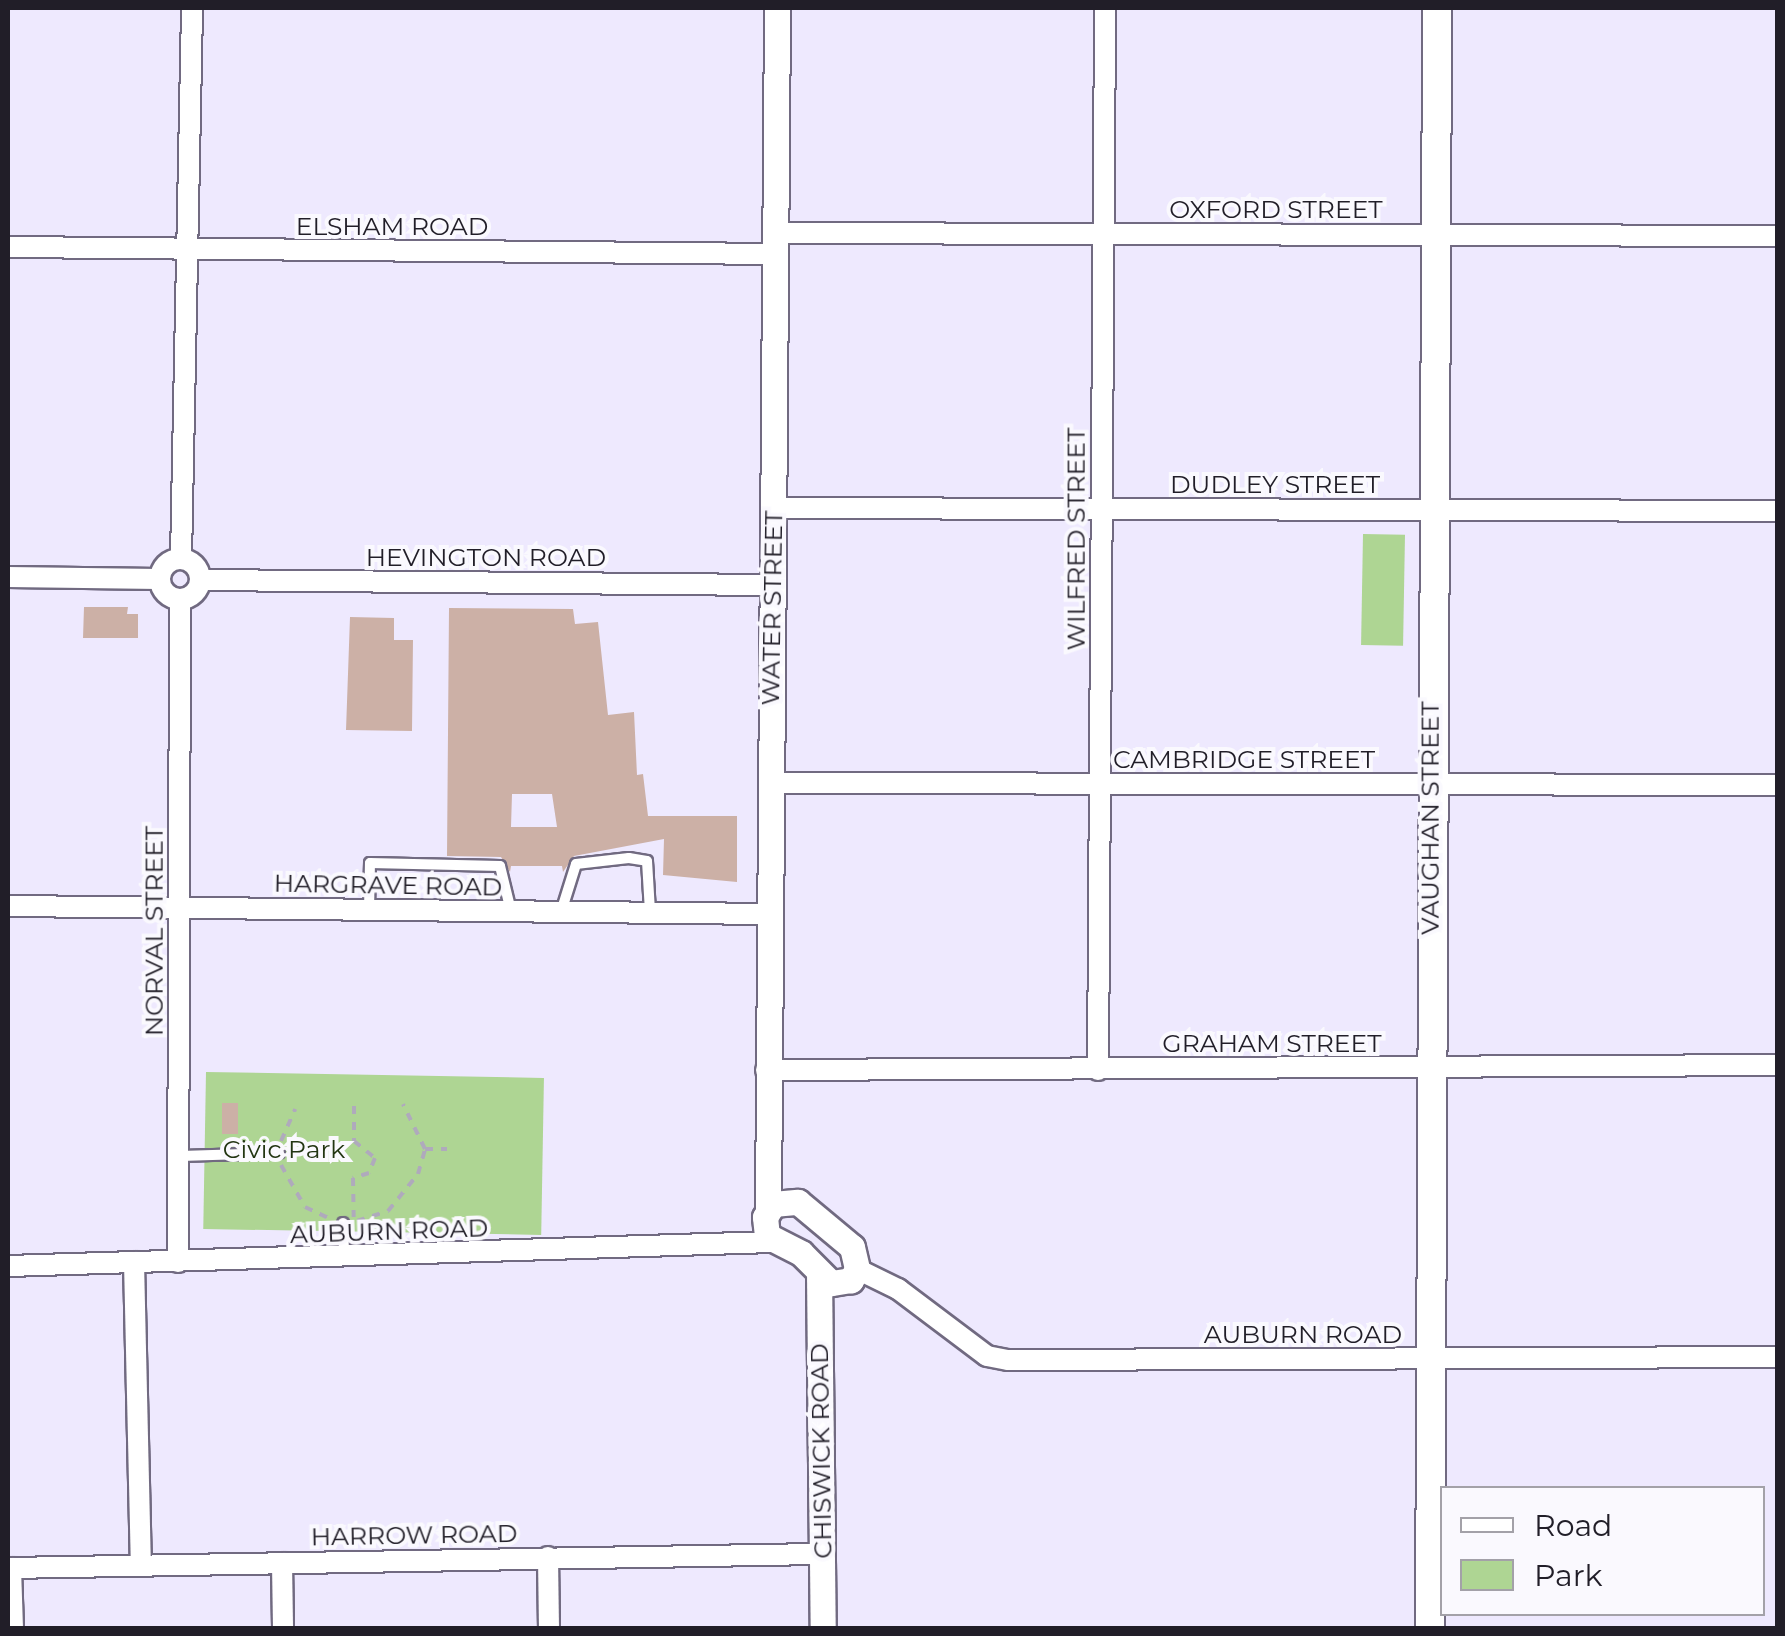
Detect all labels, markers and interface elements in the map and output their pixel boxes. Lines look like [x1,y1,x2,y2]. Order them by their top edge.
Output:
street label: OXFORD STREET [1169,194,1383,224]
street label: ELSHAM ROAD [296,211,488,241]
street label: WILFRED STREET [1061,428,1091,650]
street label: DUDLEY STREET [1170,469,1380,499]
street label: WATER STREET [755,510,789,706]
street label: HEVINGTON ROAD [366,542,606,572]
street label: VAUGHAN STREET [1415,701,1445,935]
street label: CAMBRIDGE STREET [1113,744,1375,774]
street label: NORVAL STREET [139,826,169,1036]
street label: HARGRAVE ROAD [274,868,502,902]
street label: GRAHAM STREET [1162,1028,1382,1058]
park label: Civic Park [223,1134,345,1164]
street label: AUBURN ROAD [289,1213,489,1249]
street label: AUBURN ROAD [1204,1319,1402,1349]
street label: CHISWICK ROAD [804,1343,838,1559]
legend [1440,1486,1765,1616]
text: Road [1534,1507,1612,1544]
street label: HARROW ROAD [310,1518,518,1552]
text: Park [1534,1557,1603,1594]

